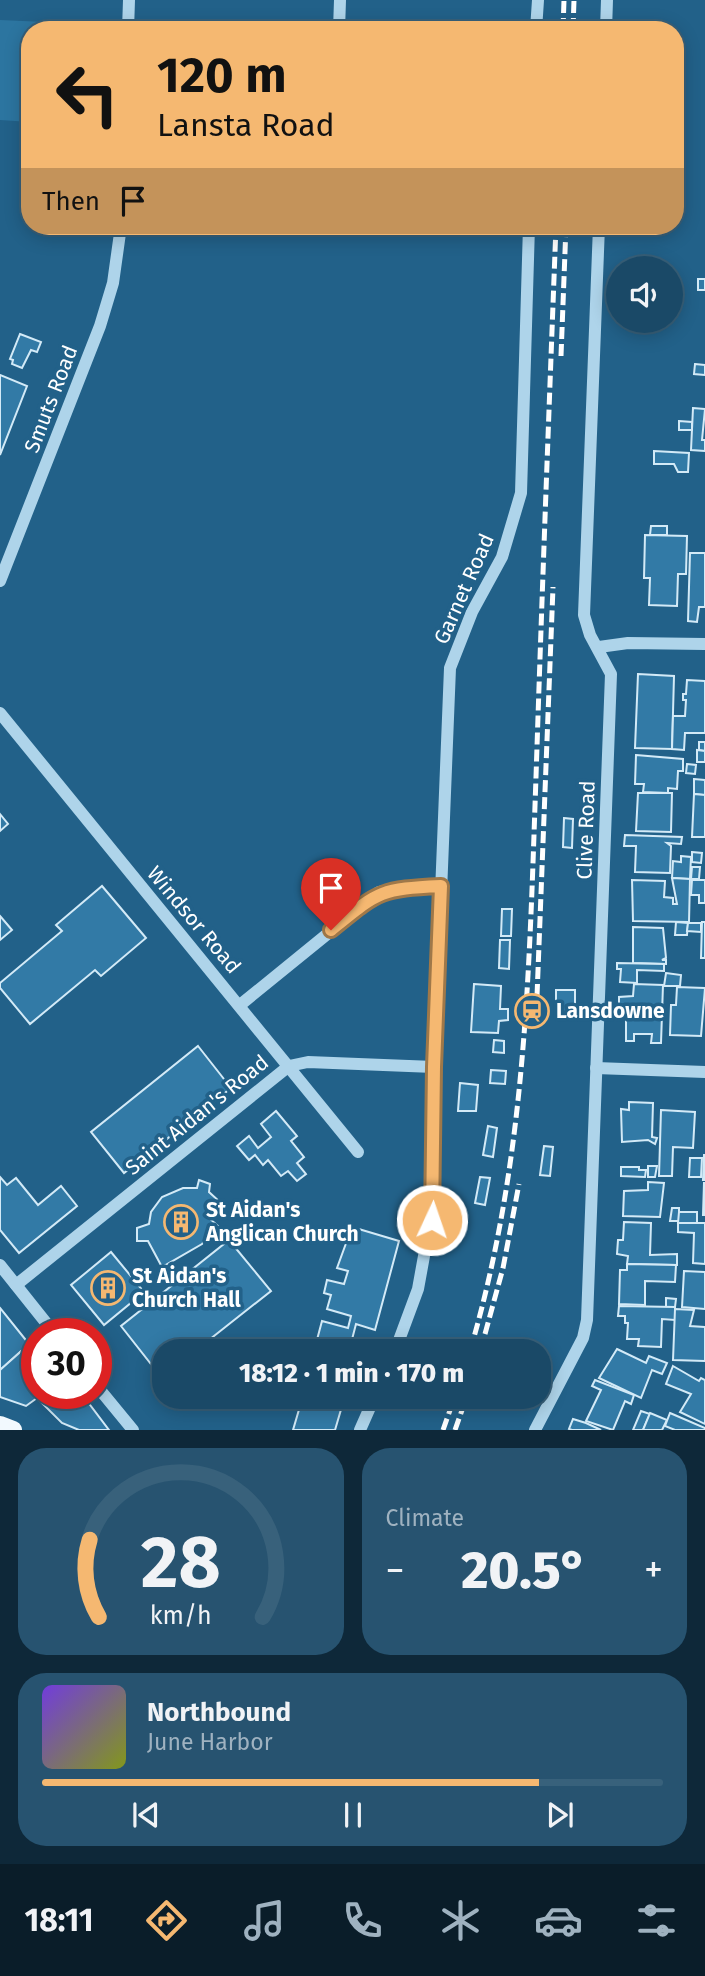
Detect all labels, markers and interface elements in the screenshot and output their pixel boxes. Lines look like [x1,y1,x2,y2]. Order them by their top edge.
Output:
text: 120 m [157,46,287,105]
icon: left [42,49,133,140]
text: Lansta Road [157,106,335,144]
icon: arrive [114,182,152,220]
text: Then [42,186,100,217]
map controls [606,256,683,333]
button: sound [606,256,683,333]
street label: Smuts Road [19,342,83,456]
street label: Garnet Road [428,530,500,648]
street label: Clive Road [571,780,601,880]
pin [301,858,361,930]
street label: Windsor Road [142,861,246,979]
icon: arrive [312,869,350,907]
station icon: Lansdowne [513,992,551,1030]
place label: Lansdowne [556,998,665,1024]
street label: Saint Aidan's Road [120,1049,274,1181]
position arrow [395,1183,469,1257]
place label: St Aidan's Anglican Church [205,1197,359,1247]
building icon: St Aidan's Anglican Church [162,1203,200,1241]
place label: St Aidan's Church Hall [132,1263,241,1313]
building icon: St Aidan's Church Hall [89,1269,127,1307]
speed limit sign: 30 [21,1318,112,1409]
text: 18:12 · 1 min · 170 m [239,1358,464,1389]
text: Climate [386,1504,464,1532]
text: 28 [141,1520,221,1607]
text: 20.5° [461,1539,587,1602]
text: − [386,1547,405,1593]
text: + [644,1547,663,1593]
text: km/h [150,1601,212,1631]
text: Northbound [147,1697,291,1728]
text: June Harbor [147,1728,273,1756]
icon: previous [127,1796,165,1834]
icon: pause [334,1796,372,1834]
icon: next [541,1796,579,1834]
icon: directions [142,1896,191,1945]
icon: music [240,1896,289,1945]
icon: phone [338,1896,387,1945]
icon: climate [436,1896,485,1945]
icon: car [534,1896,583,1945]
icon: filters [632,1896,681,1945]
text: 18:11 [24,1901,94,1939]

